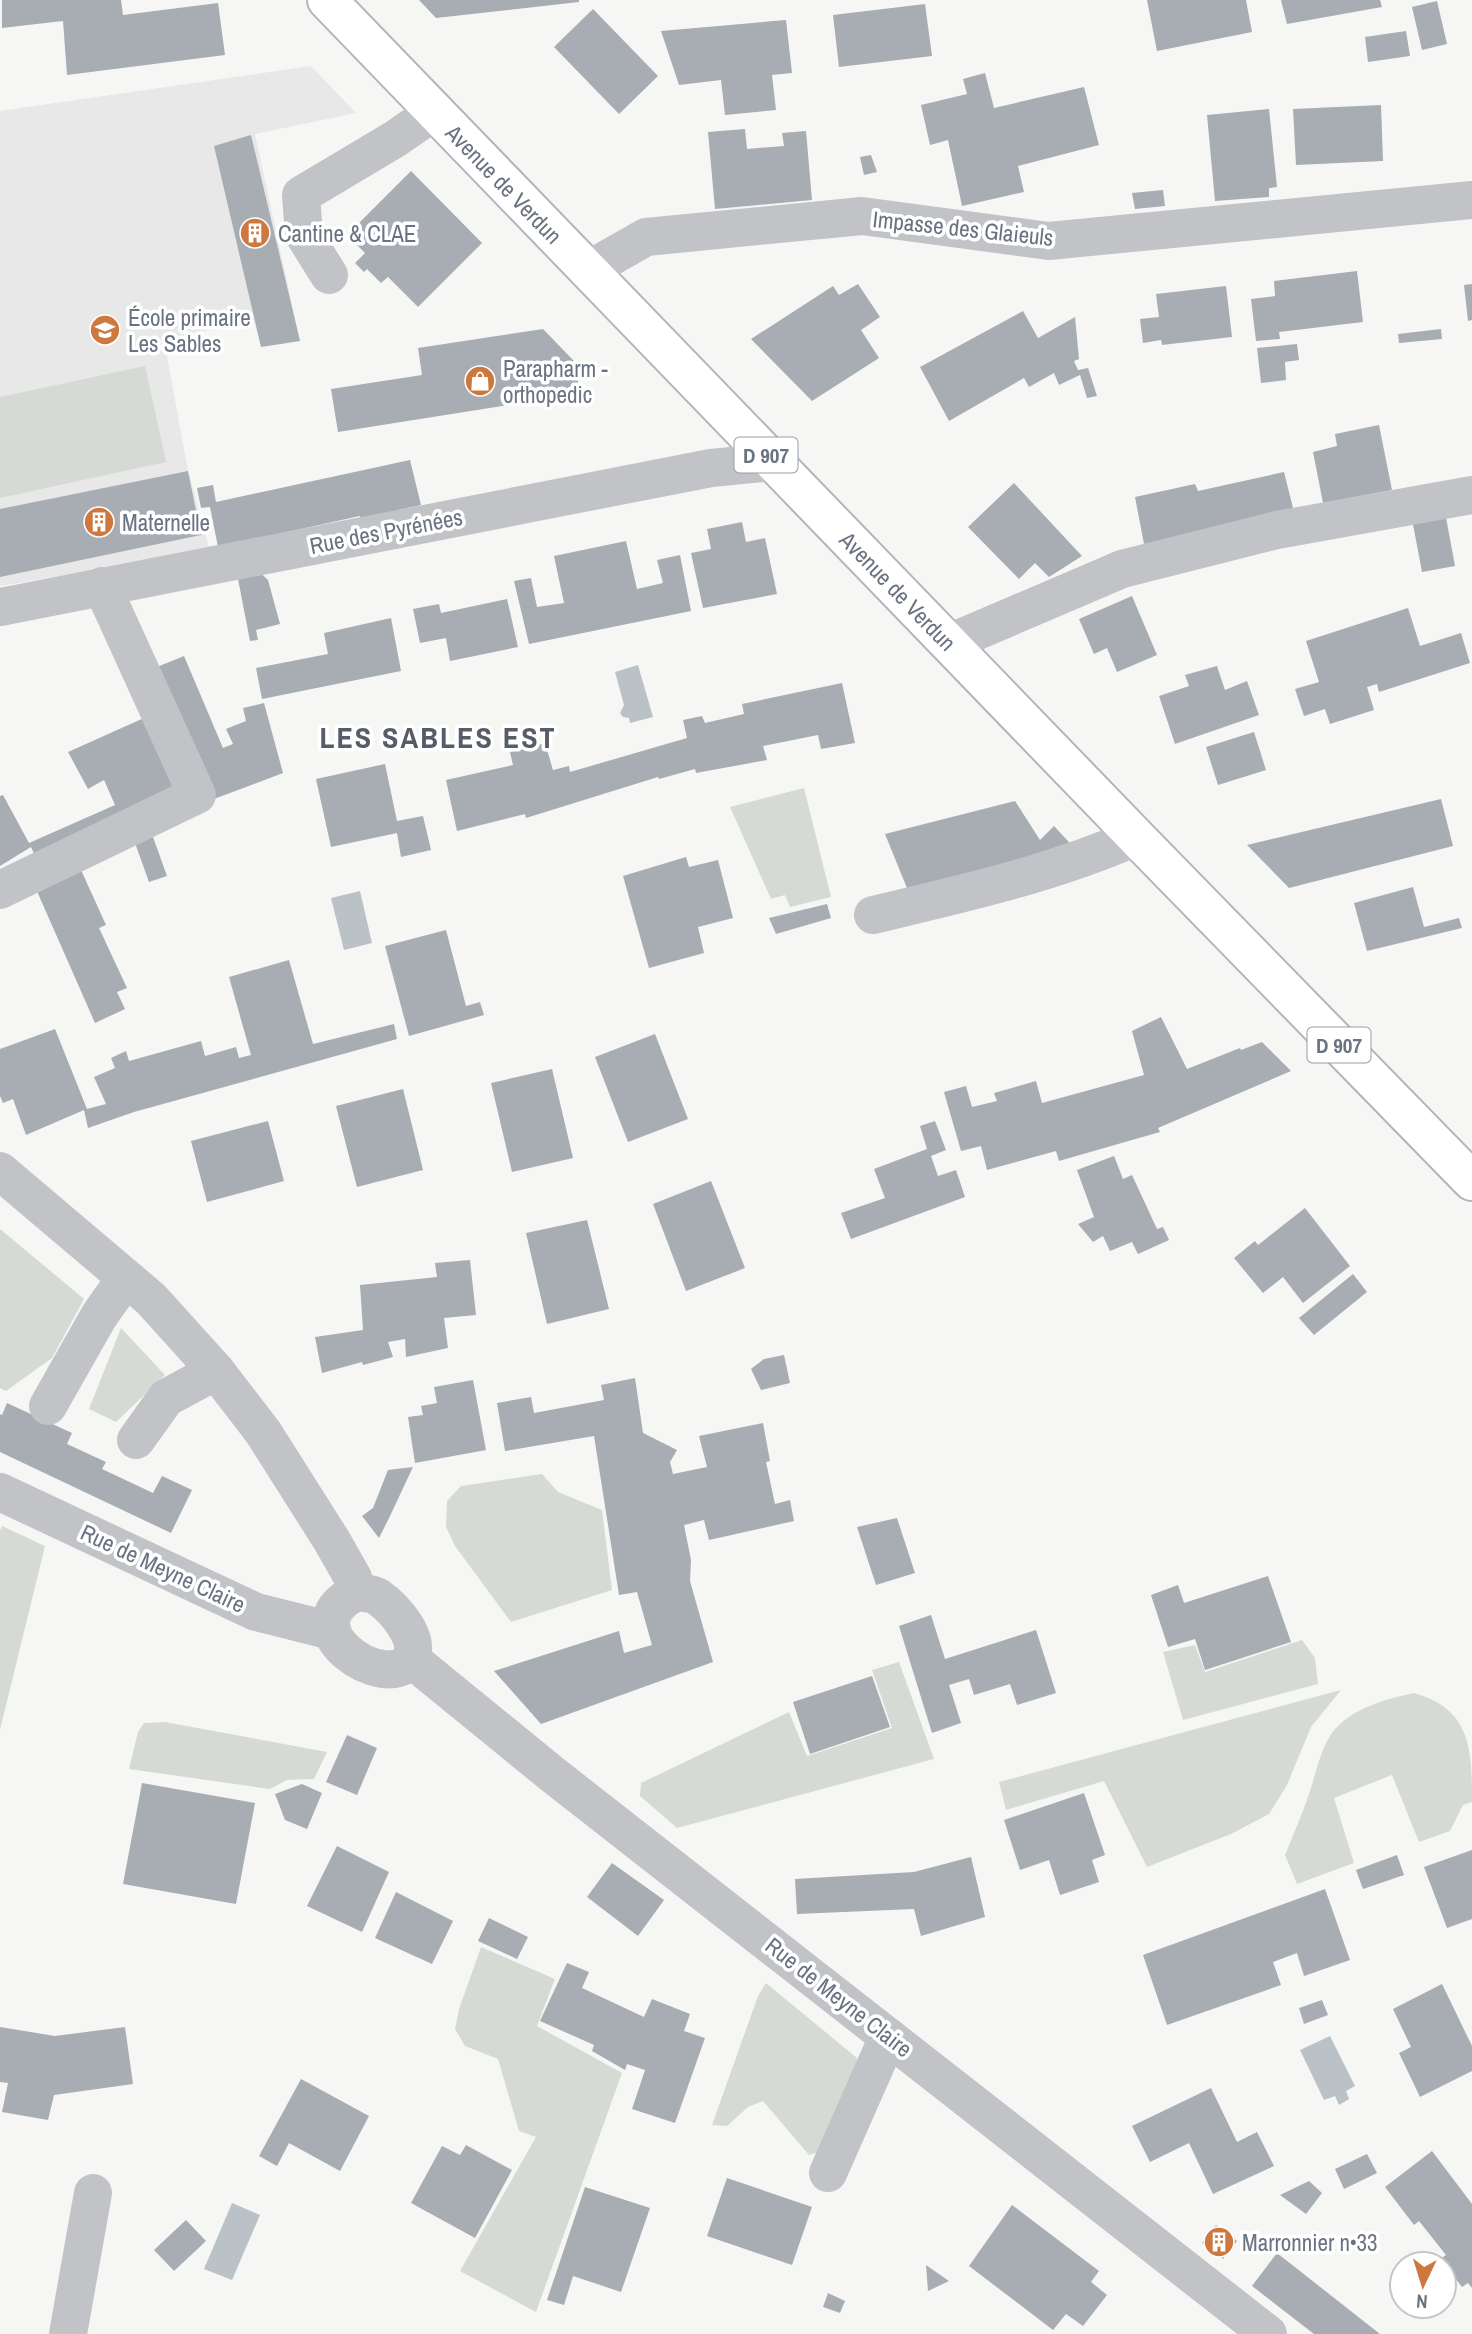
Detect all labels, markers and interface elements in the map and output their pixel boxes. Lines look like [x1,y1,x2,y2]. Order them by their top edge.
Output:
street label: Avenue de Verdun [438,117,569,250]
street label: Impasse des Glaieuls [871,203,1055,253]
building icon: Cantine & CLAE [238,216,272,250]
place label: Cantine & CLAE [278,218,416,249]
place label: École primaire Les Sables [128,302,251,359]
school or university icon: École primaire Les Sables [88,313,122,347]
place label: Parapharm - orthopedic [503,353,609,410]
shop icon: Parapharm - orthopedic [463,364,497,398]
road number: D 907 [734,438,798,472]
street label: Rue des Pyrénées [307,501,465,561]
building icon: Maternelle [82,505,116,539]
place label: Maternelle [122,507,210,538]
street label: Avenue de Verdun [832,524,963,657]
district label: LES SABLES EST [319,717,557,757]
road number: D 907 [1308,1028,1370,1062]
street label: Rue de Meyne Claire [76,1516,250,1620]
street label: Rue de Meyne Claire [759,1930,919,2064]
building icon: Marronnier n•33 [1202,2225,1236,2259]
place label: Marronnier n•33 [1242,2227,1378,2258]
north arrow [1388,2250,1458,2320]
text: N [1415,2289,1428,2315]

